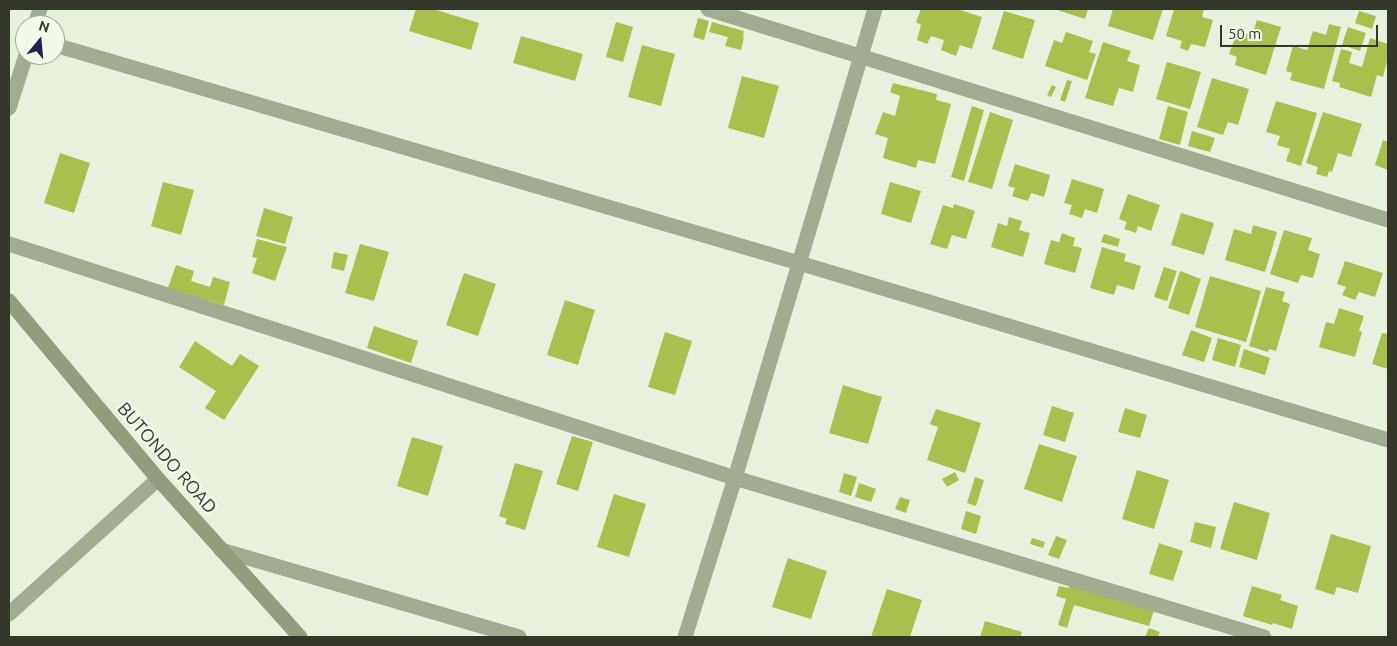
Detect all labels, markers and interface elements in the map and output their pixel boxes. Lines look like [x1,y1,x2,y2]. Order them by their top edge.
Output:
north arrow [15,15,65,65]
scale bar [1222,15,1380,47]
text: N [37,17,51,36]
text: 50 m [1228,25,1261,42]
street label: BUTONDO ROAD [113,398,221,518]

